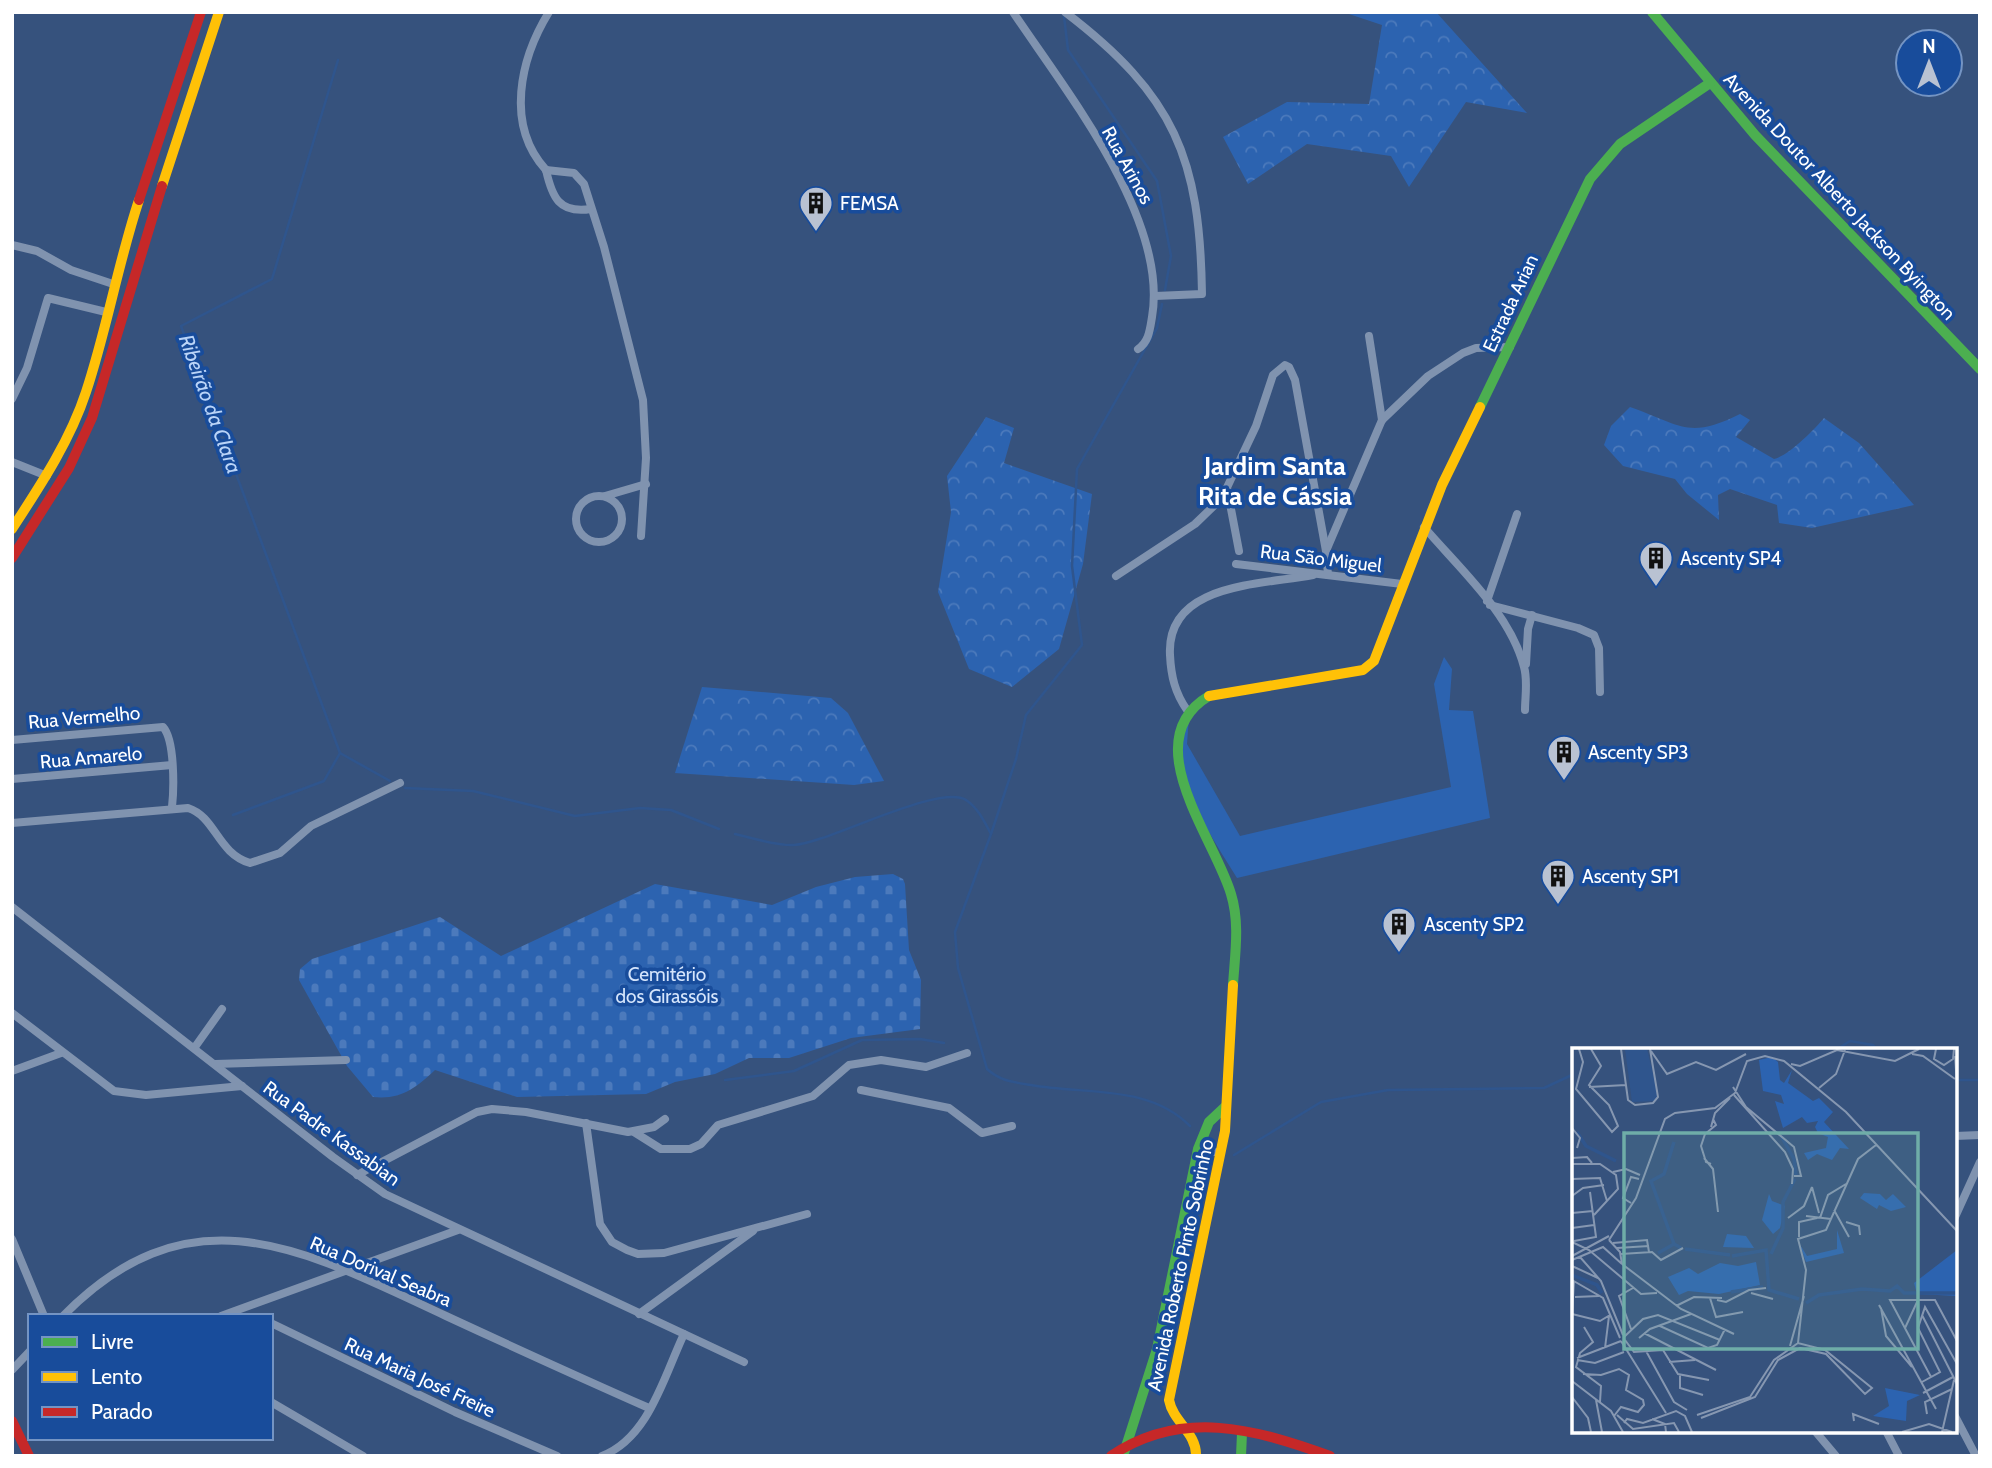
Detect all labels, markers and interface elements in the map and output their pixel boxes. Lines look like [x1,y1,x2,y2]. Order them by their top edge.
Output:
north arrow [1894,28,1964,98]
text: N [1922,35,1936,58]
street label: Avenida Doutor Alberto Jackson Byington [1719,68,1960,325]
street label: Rua Arinos [1097,122,1158,208]
building icon: FEMSA [797,184,835,233]
place label: FEMSA [840,192,899,215]
street label: Estrada Arian [1478,251,1543,356]
water label: Ribeirão da Clara [174,331,247,477]
district label: Jardim Santa Rita de Cássia [1198,450,1352,512]
building icon: Ascenty SP4 [1637,539,1675,588]
street label: Rua São Miguel [1259,540,1384,577]
place label: Ascenty SP4 [1680,547,1781,570]
street label: Rua Vermelho [27,701,141,734]
building icon: Ascenty SP3 [1545,733,1583,782]
place label: Ascenty SP3 [1588,741,1689,764]
street label: Rua Amarelo [39,742,143,773]
building icon: Ascenty SP1 [1539,857,1577,906]
place label: Ascenty SP1 [1582,865,1679,888]
building icon: Ascenty SP2 [1380,905,1418,954]
place label: Ascenty SP2 [1424,913,1524,936]
park label: Cemitério dos Girassóis [616,963,719,1008]
inset map [1572,1048,1957,1433]
street label: Rua Padre Kassabian [259,1076,405,1191]
street label: Avenida Roberto Pinto Sobrinho [1143,1137,1218,1393]
street label: Rua Dorival Seabra [307,1231,455,1312]
legend [28,1314,273,1440]
text: Livre [91,1329,134,1354]
street label: Rua Maria José Freire [341,1332,499,1423]
text: Lento [91,1364,142,1389]
text: Parado [91,1399,153,1424]

